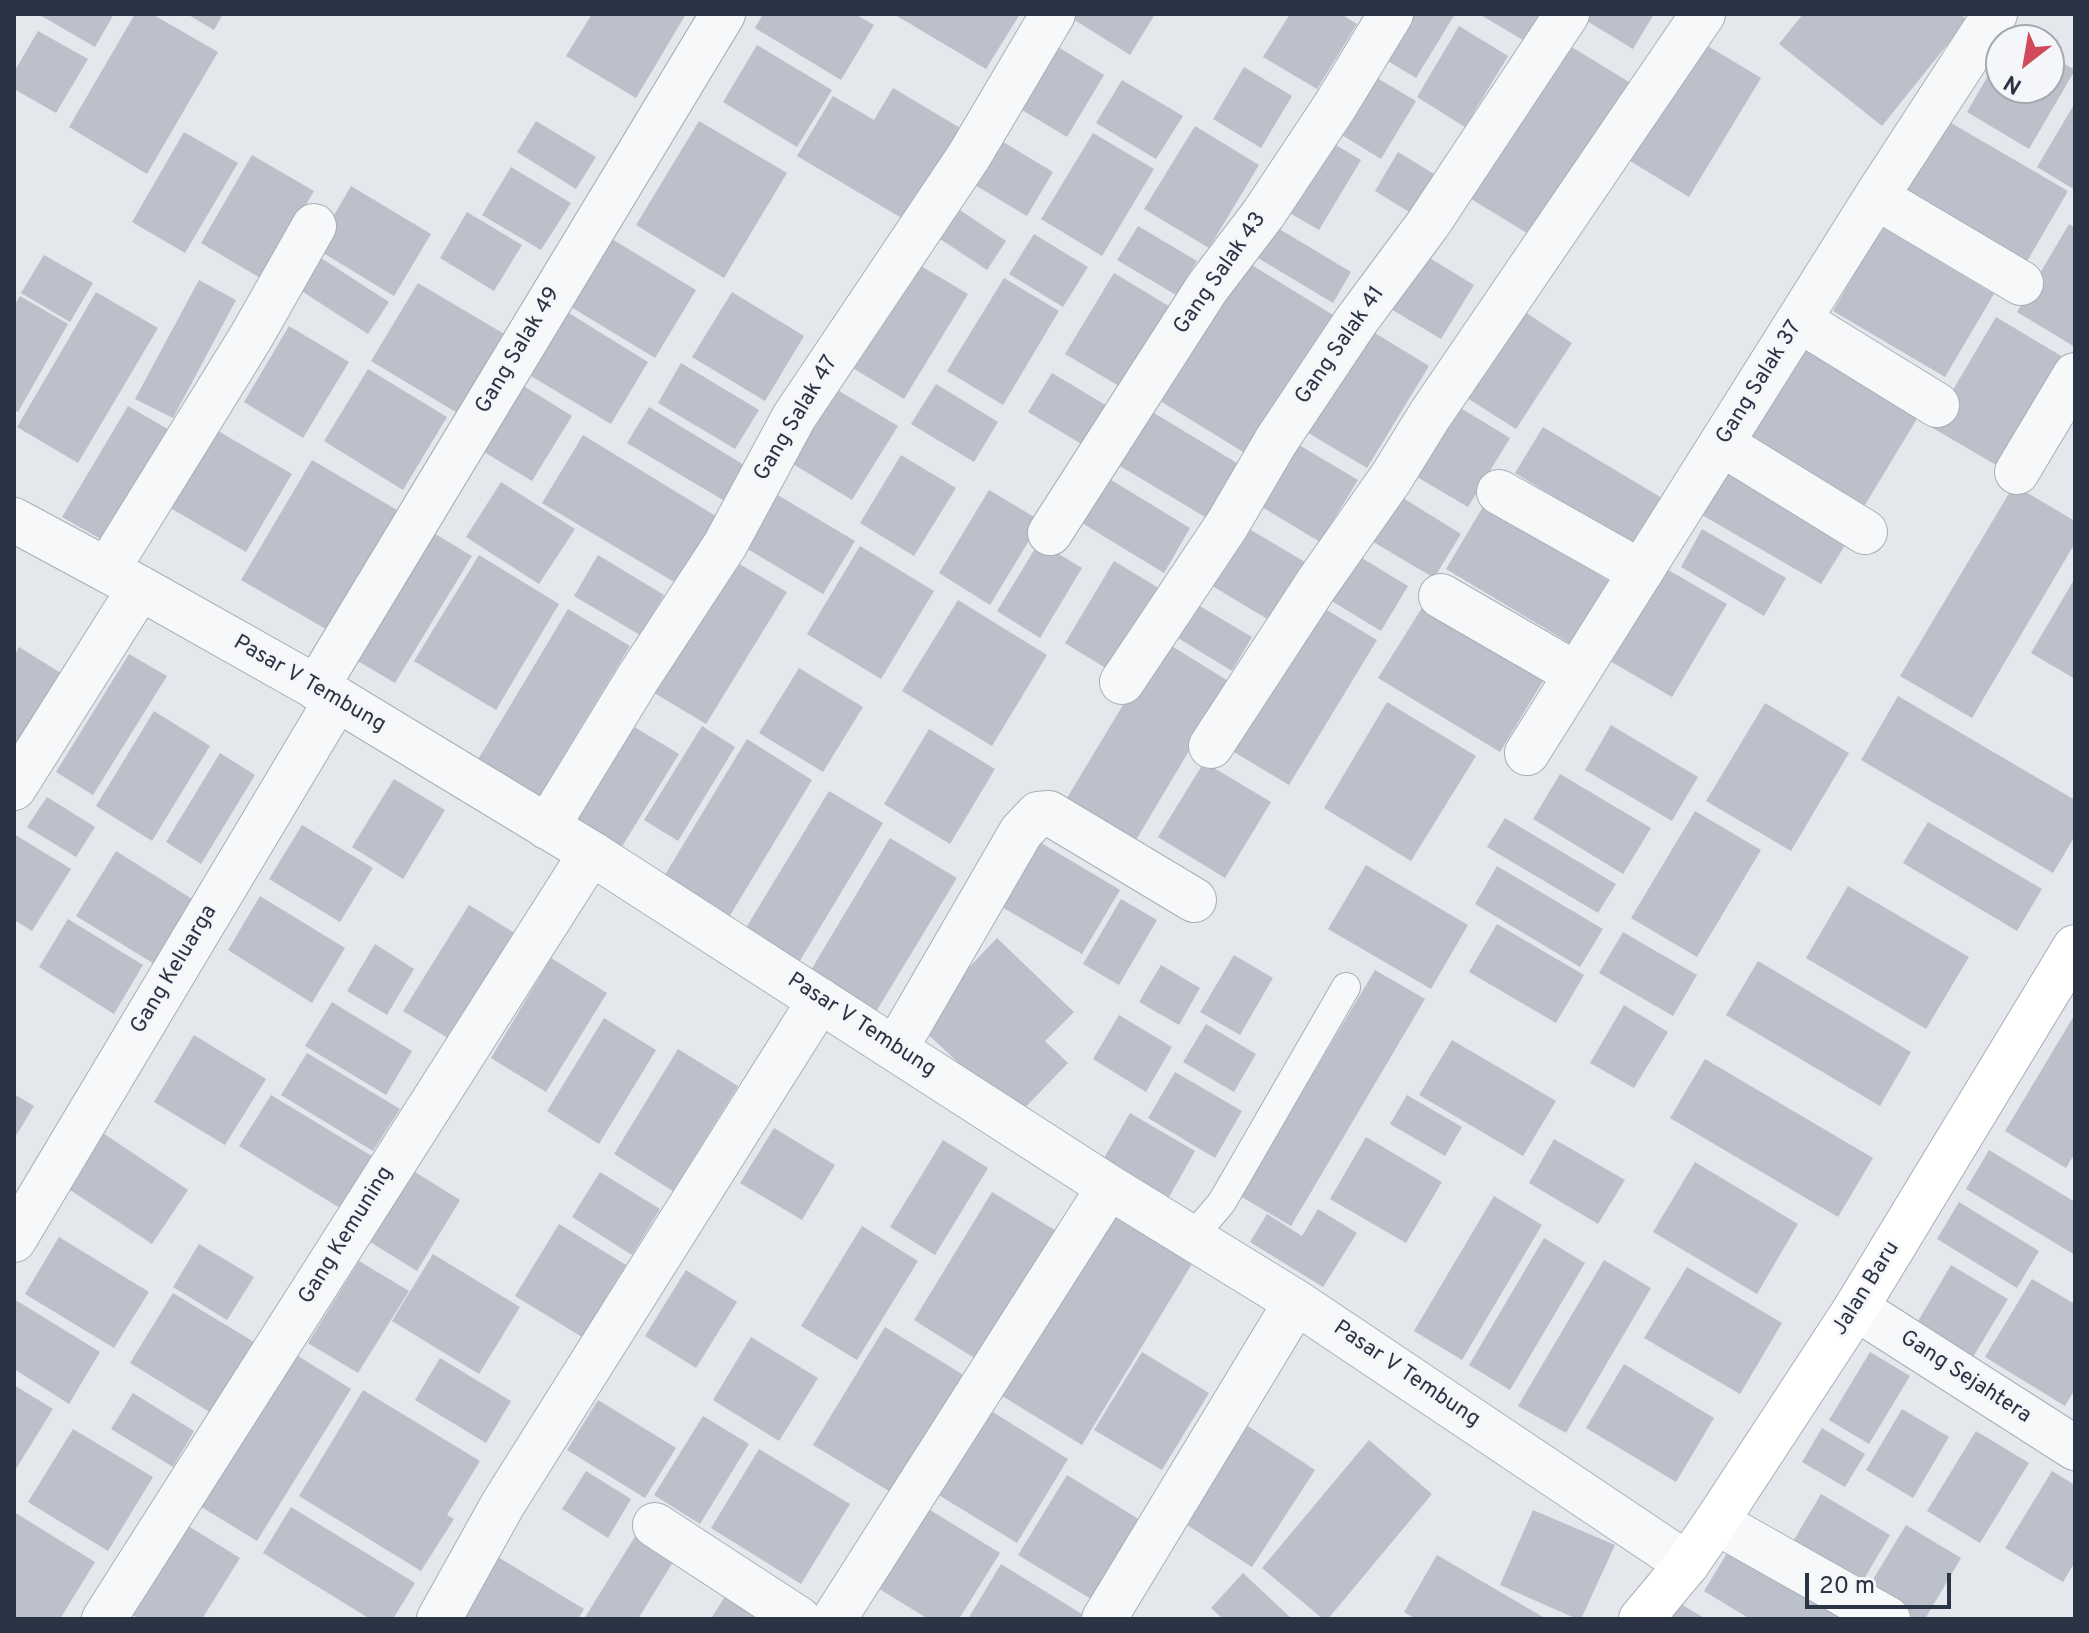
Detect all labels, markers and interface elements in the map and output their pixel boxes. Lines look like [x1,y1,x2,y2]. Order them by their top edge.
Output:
north arrow [1985,24,2065,104]
text: N [2000,68,2027,99]
street label: Gang Salak 43 [1169,208,1273,340]
street label: Gang Salak 41 [1291,282,1391,410]
street label: Gang Salak 49 [471,283,567,419]
street label: Gang Salak 37 [1712,316,1808,450]
street label: Gang Salak 47 [749,352,845,486]
street label: Pasar V Tembung [228,631,390,739]
street label: Gang Keluarga [126,901,224,1039]
street label: Pasar V Tembung [782,968,940,1084]
street label: Gang Kemuning [294,1162,400,1310]
street label: Jalan Baru [1828,1237,1906,1341]
street label: Pasar V Tembung [1327,1316,1485,1434]
street label: Gang Sejahtera [1895,1326,2035,1430]
scale bar [1809,1557,1955,1607]
text: 20 m [1819,1572,1875,1602]

